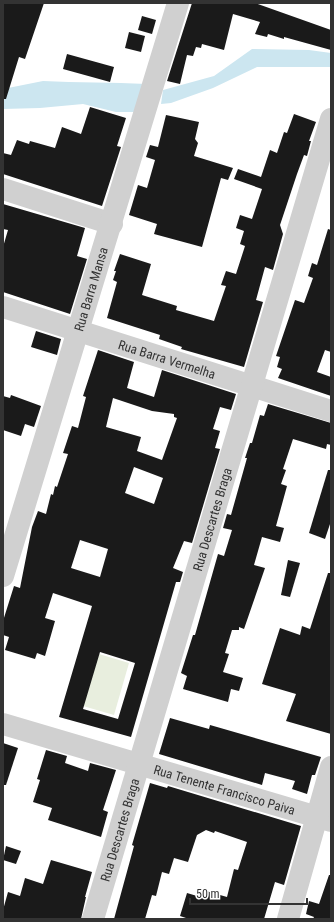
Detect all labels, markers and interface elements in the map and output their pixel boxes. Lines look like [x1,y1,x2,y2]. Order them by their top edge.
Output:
street label: Rua Barra Mansa [71,245,111,333]
street label: Rua Barra Vermelha [116,337,217,381]
street label: Rua Descartes Braga [189,466,234,573]
street label: Rua Tenente Francisco Paiva [152,761,297,818]
street label: Rua Descartes Braga [97,776,142,883]
scale bar [190,880,307,906]
text: 50 m [196,887,220,901]

